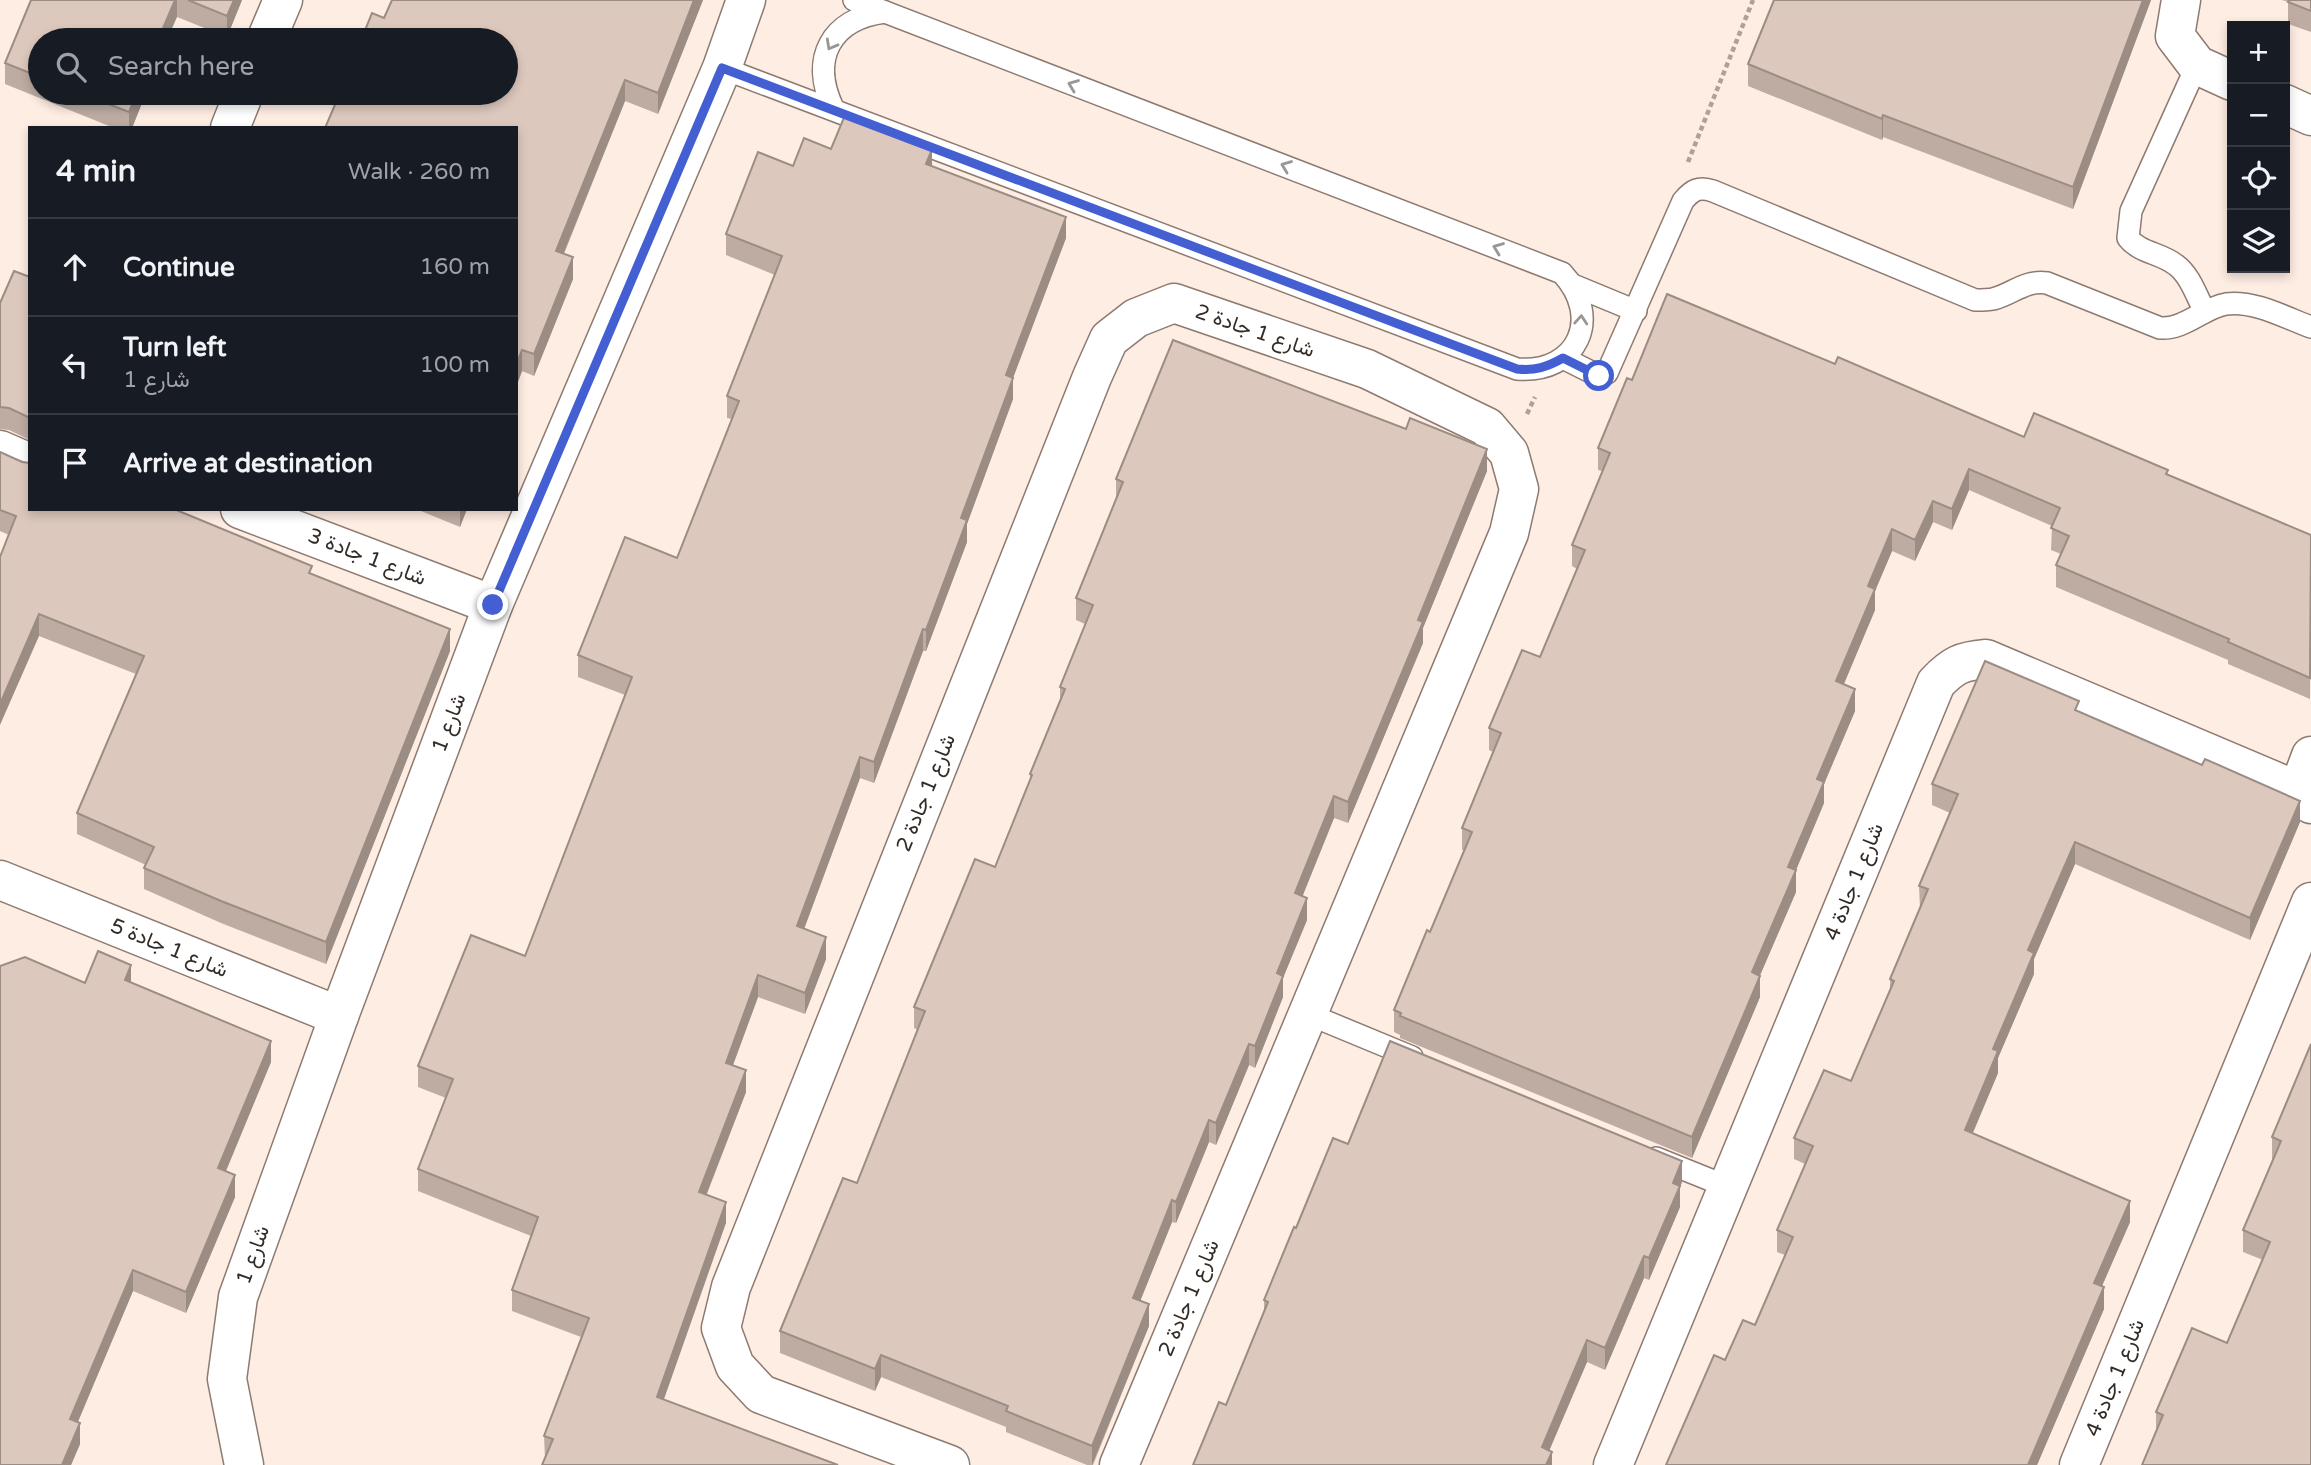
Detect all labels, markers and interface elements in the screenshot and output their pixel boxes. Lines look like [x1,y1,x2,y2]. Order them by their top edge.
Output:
map controls [2227,21,2290,273]
button: + [2227,21,2290,84]
search box [28,28,518,105]
one-way arrow [826,38,839,51]
icon: search [52,48,90,86]
text: Search here [108,51,254,82]
one-way arrow [1068,79,1080,93]
button: − [2227,84,2290,147]
button: locate [2227,147,2290,210]
text: 4 min [56,153,136,190]
text: Walk · 260 m [348,158,490,186]
one-way arrow [1280,161,1292,175]
button: layers [2227,210,2290,273]
one-way arrow [1492,242,1505,256]
icon: ahead [56,248,94,286]
text: Continue [123,252,235,283]
text: 160 m [420,253,490,281]
street label: شارع 1 جادة 2 [1192,299,1318,364]
one-way arrow [1573,314,1588,325]
text: Turn left [123,332,226,363]
icon: left [56,346,94,384]
text: 100 m [420,351,490,379]
route start [1583,360,1614,391]
text: شارع 1 [123,366,190,394]
icon: arrive [56,444,94,482]
text: Arrive at destination [123,448,373,479]
street label: شارع 1 جادة 3 [304,523,430,592]
route end [477,589,508,620]
street label: شارع 1 [426,690,473,756]
street label: شارع 1 جادة 2 [891,731,962,856]
street label: شارع 1 جادة 4 [1819,820,1890,945]
street label: شارع 1 جادة 5 [106,913,231,984]
street label: شارع 1 [231,1222,276,1288]
street label: شارع 1 جادة 2 [1153,1236,1226,1361]
street label: شارع 1 جادة 4 [2080,1316,2151,1441]

